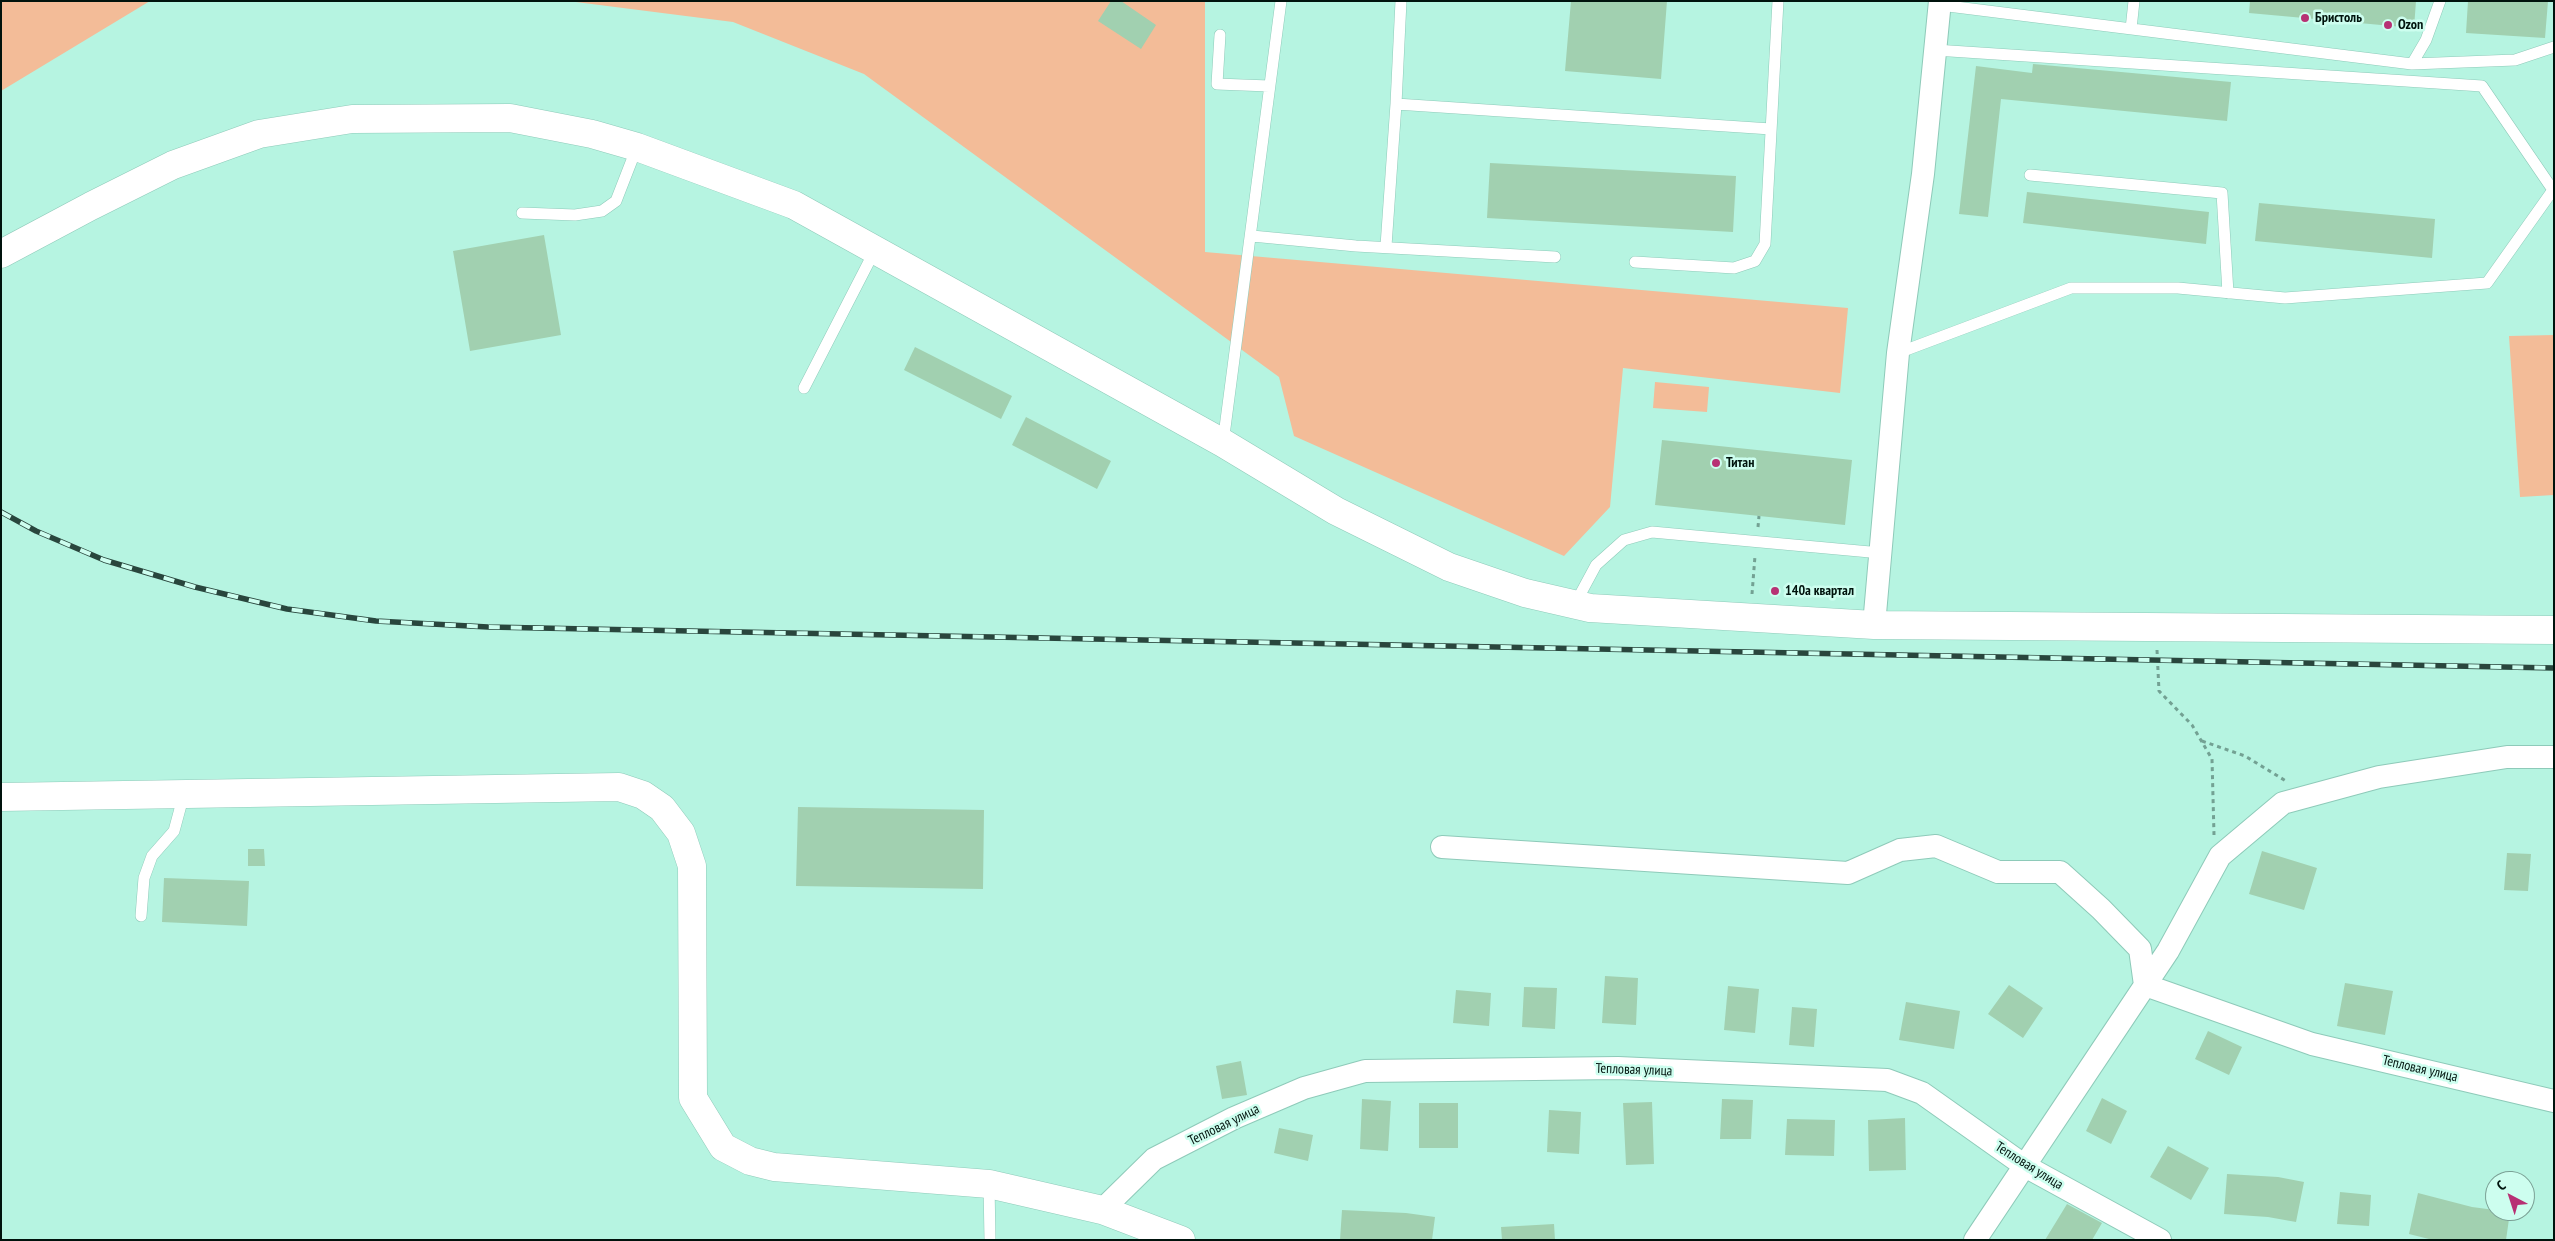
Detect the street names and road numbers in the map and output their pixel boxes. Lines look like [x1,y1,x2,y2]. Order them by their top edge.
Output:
street label: Тепловая улица [2381,1052,2459,1086]
street label: Тепловая улица [1595,1060,1673,1080]
street label: Тепловая улица [1186,1101,1262,1149]
street label: Тепловая улица [1992,1139,2066,1193]

